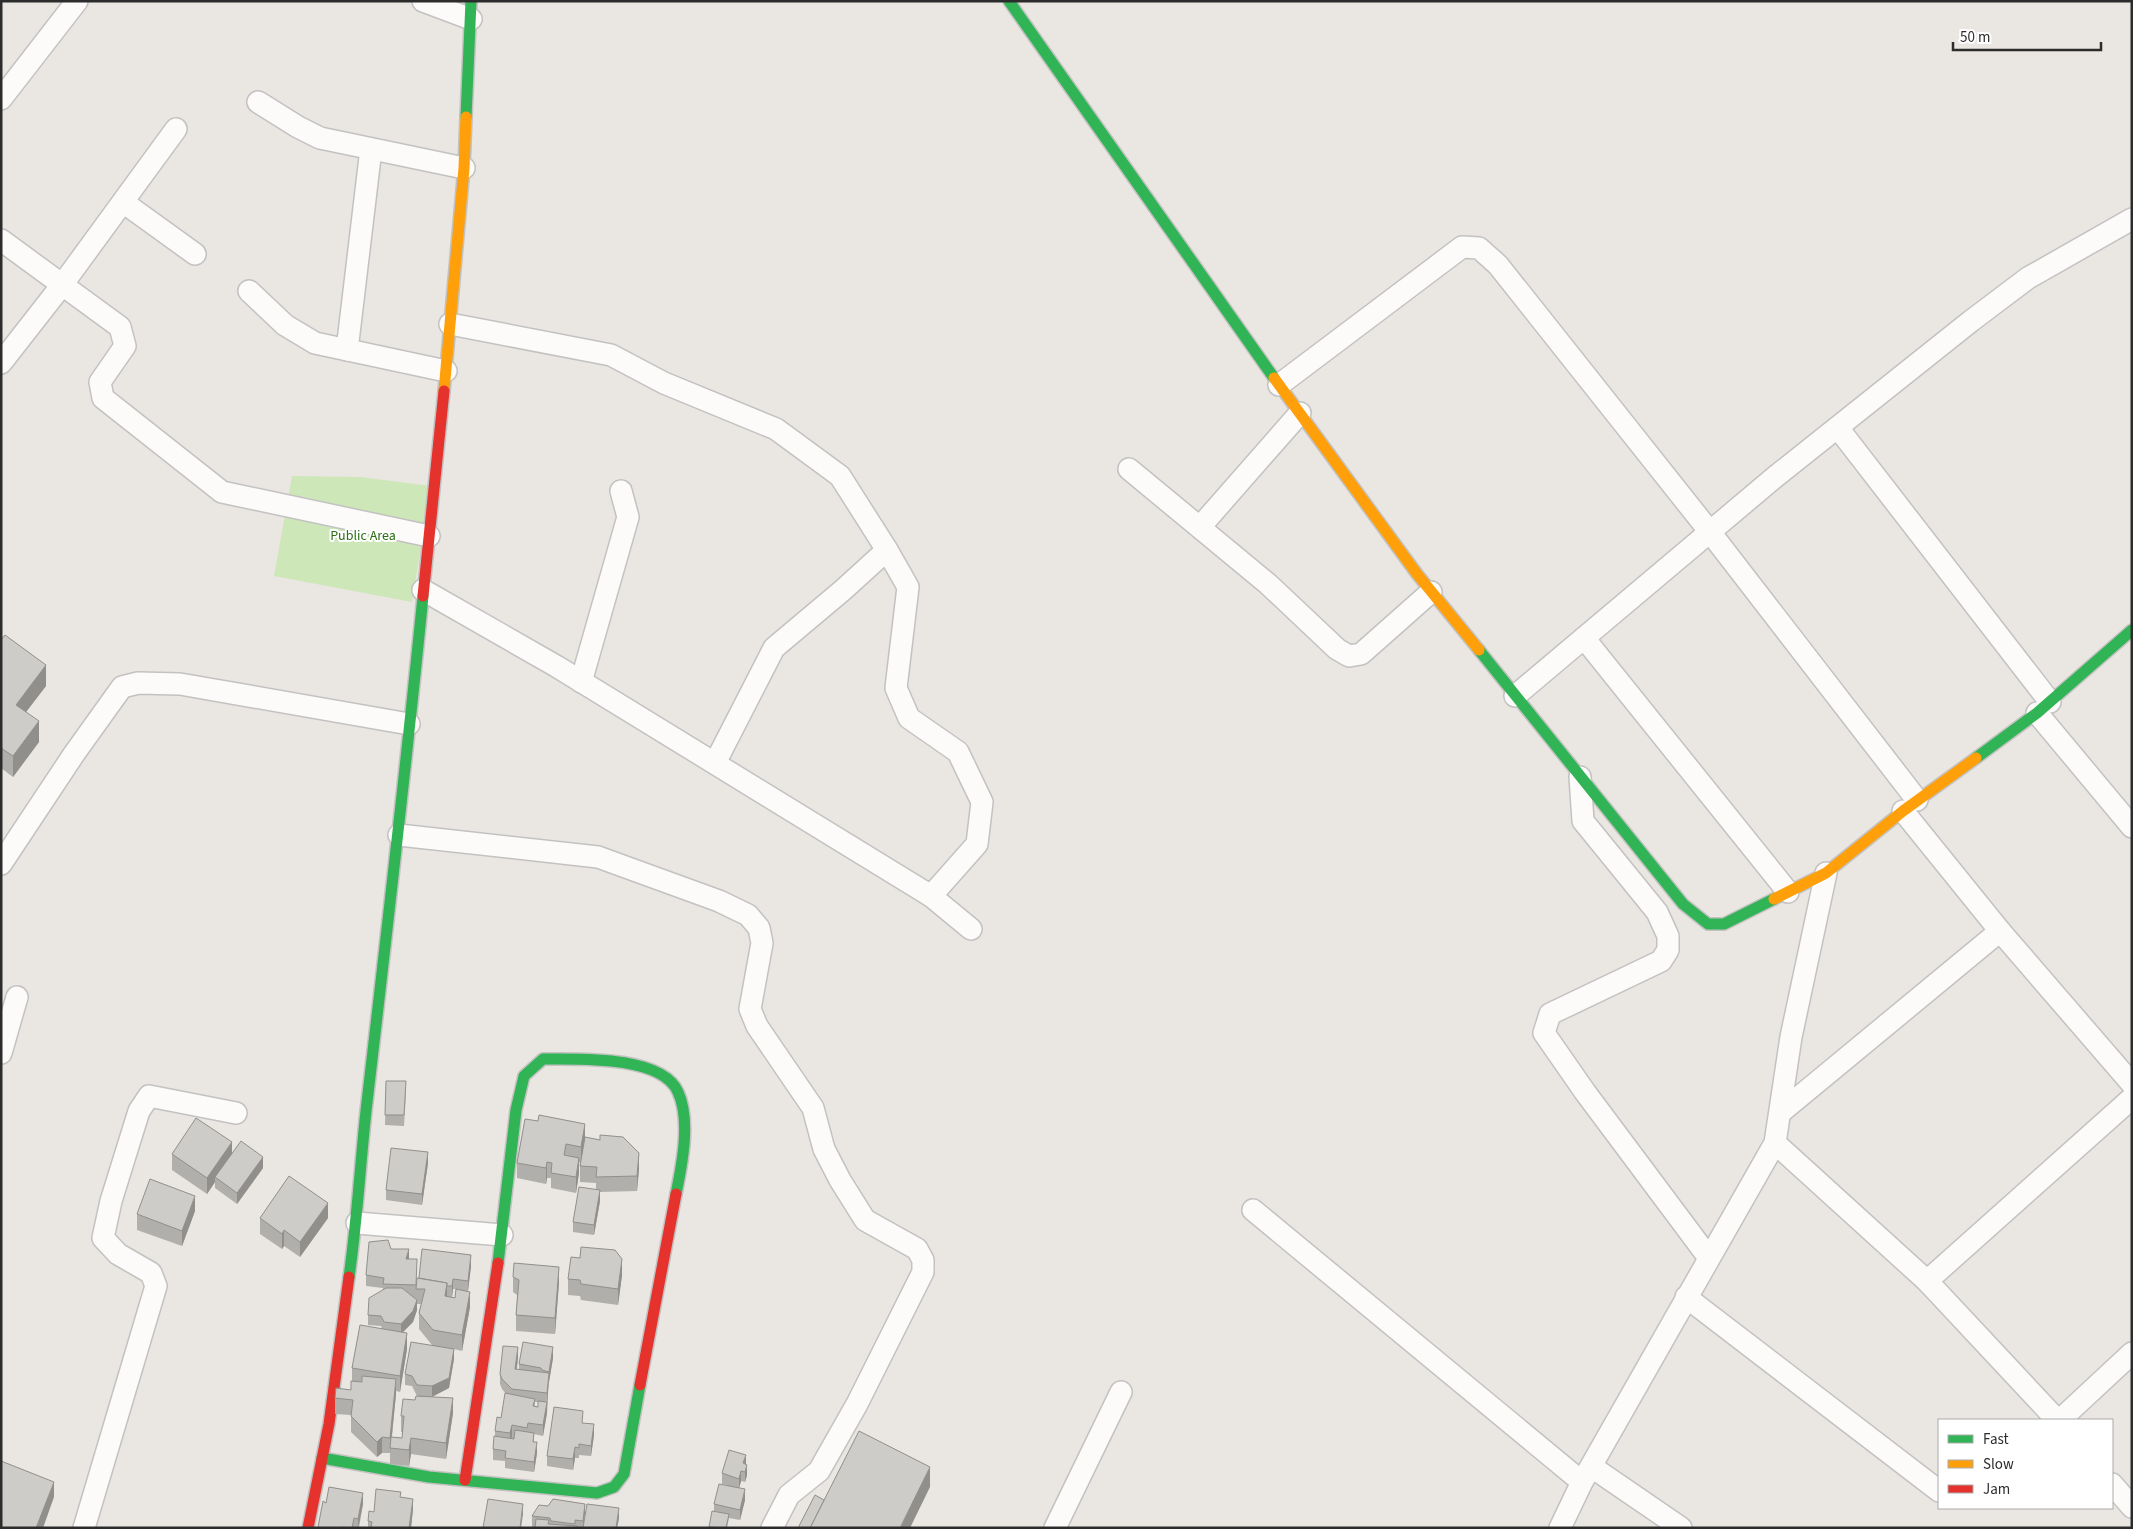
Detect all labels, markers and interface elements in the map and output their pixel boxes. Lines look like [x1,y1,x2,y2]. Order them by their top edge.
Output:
scale bar [1953,20,2100,52]
text: 50 m [1960,27,1990,48]
park label: Public Area [330,526,396,546]
legend [1938,1419,2113,1509]
text: Fast [1983,1429,2009,1450]
text: Slow [1983,1454,2014,1475]
text: Jam [1983,1479,2010,1500]

